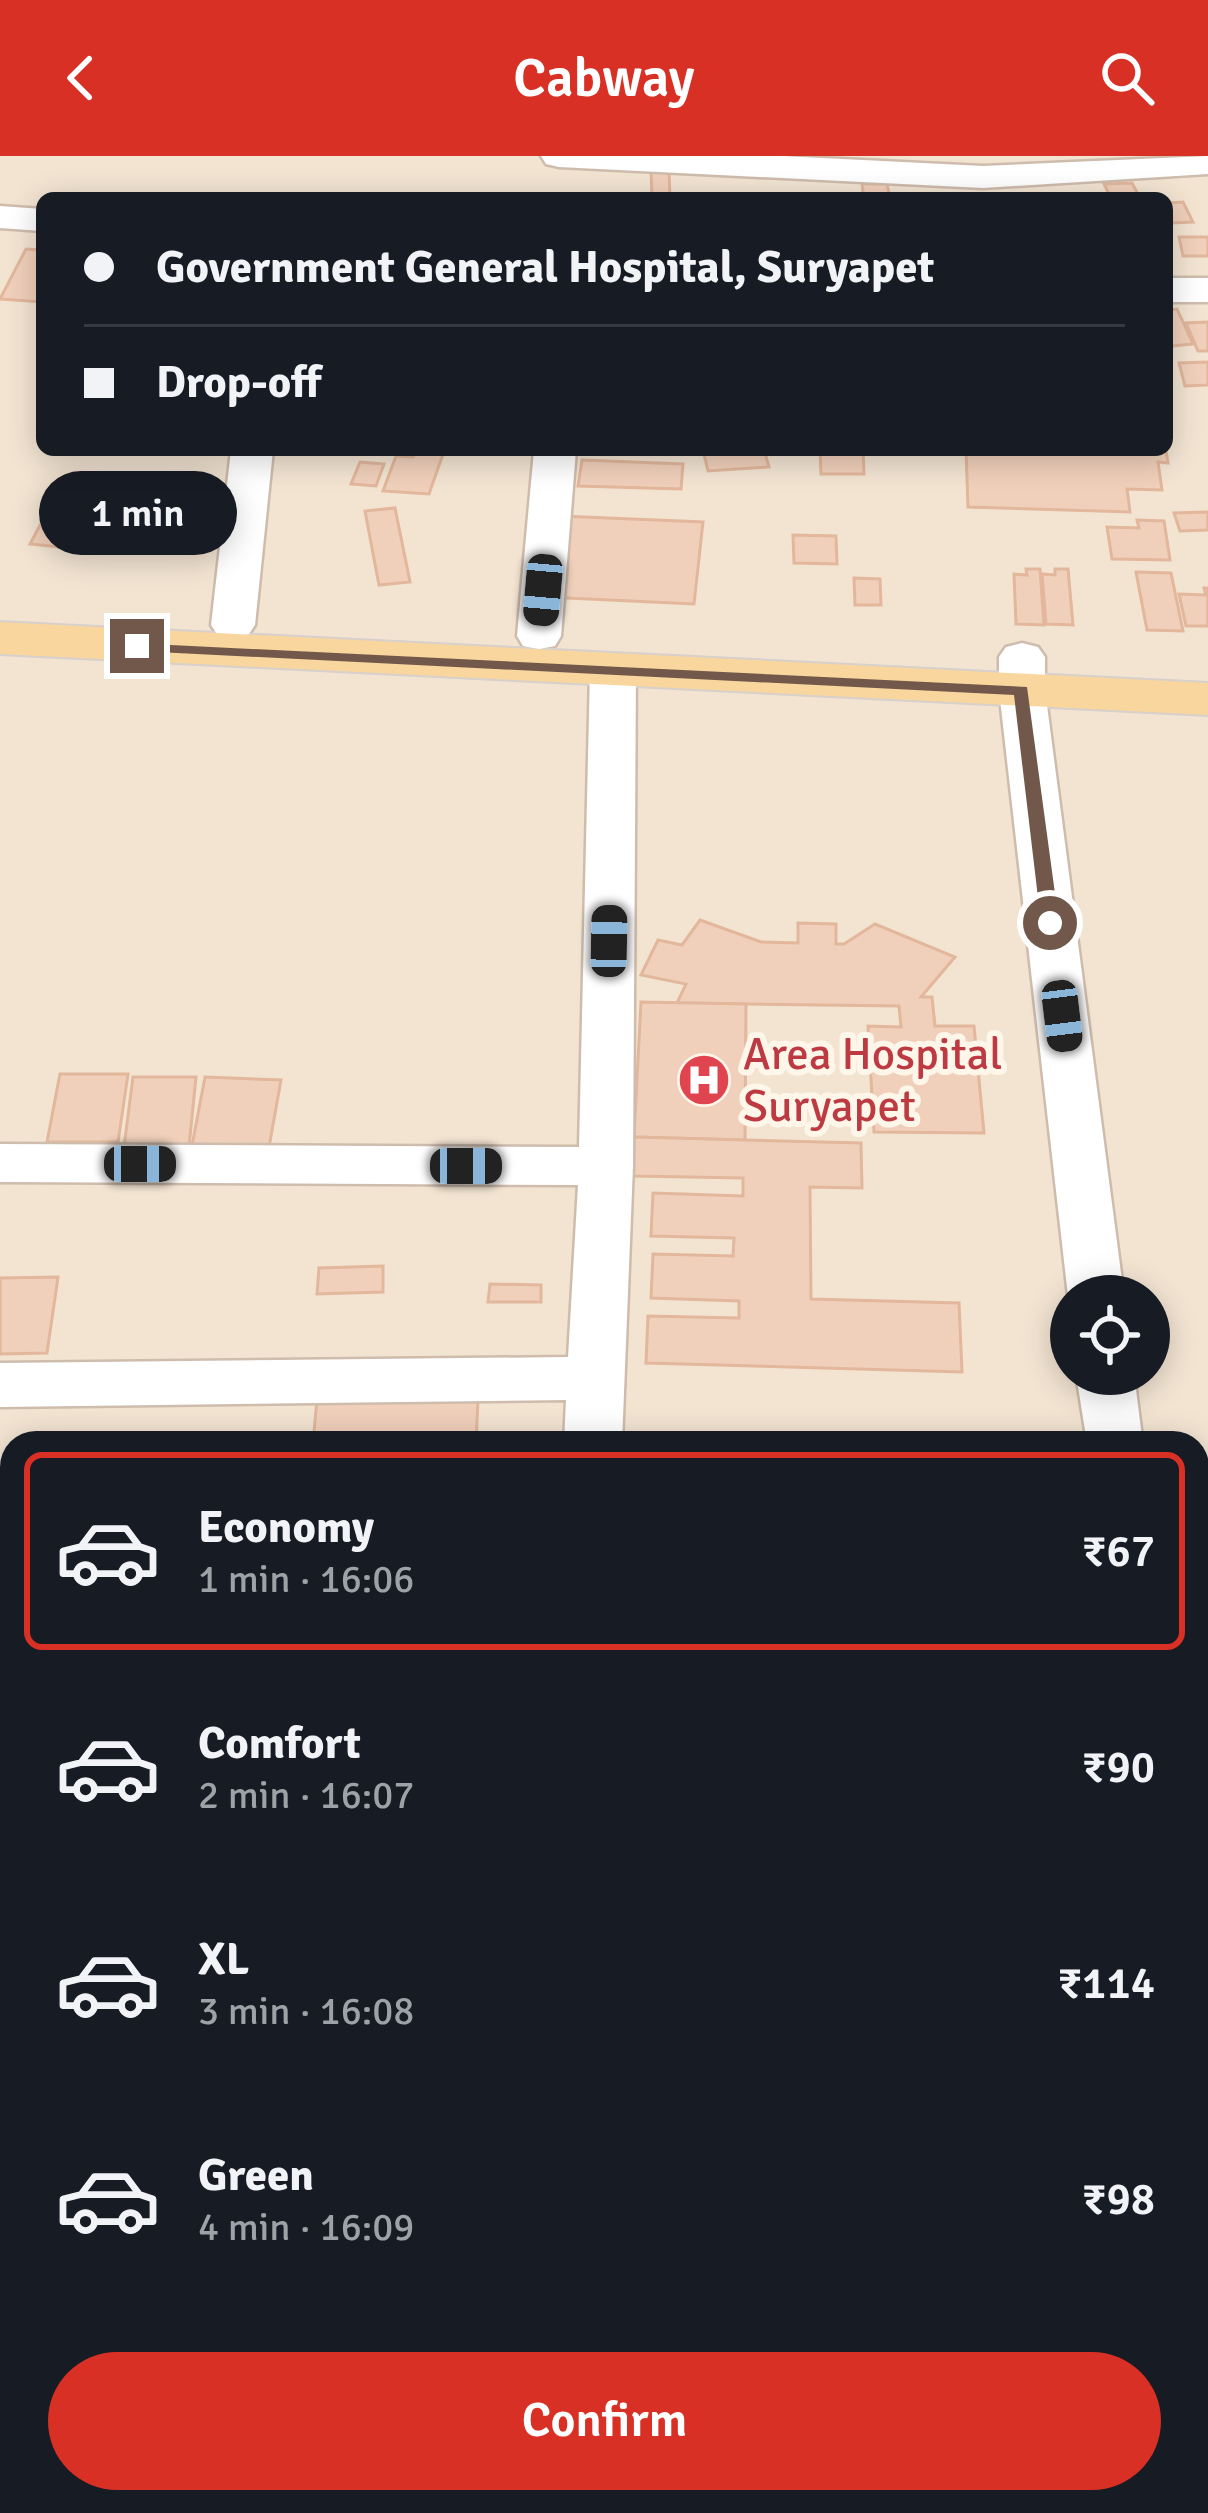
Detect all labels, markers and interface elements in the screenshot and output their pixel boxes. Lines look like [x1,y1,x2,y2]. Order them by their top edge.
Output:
icon: back [48,45,114,111]
text: Cabway [513,45,695,112]
icon: search [1094,45,1160,111]
text: Government General Hospital, Suryapet [156,240,934,295]
text: Drop-off [156,355,321,410]
callout: 1 min [38,472,236,556]
text: 1 min [91,489,185,537]
car [522,553,564,627]
route end [110,619,164,673]
route start [1023,896,1077,950]
car [590,905,628,977]
car [1040,978,1084,1054]
place label: Area Hospital Suryapet [743,1027,1003,1134]
hospital icon: Area Hospital Suryapet [676,1052,732,1108]
car [104,1146,176,1182]
car [430,1148,502,1184]
map controls [1050,1275,1170,1395]
button: locate [1050,1275,1170,1395]
icon: car [54,1497,162,1605]
text: Economy [198,1500,374,1555]
text: ₹67 [1082,1524,1155,1579]
text: 1 min · 16:06 [198,1555,414,1603]
icon: car [54,1713,162,1821]
text: Comfort [198,1716,361,1771]
text: ₹90 [1082,1740,1155,1795]
text: 2 min · 16:07 [198,1771,414,1819]
icon: car [54,1929,162,2037]
text: XL [198,1932,249,1987]
text: ₹114 [1058,1956,1155,2011]
text: 3 min · 16:08 [198,1987,414,2035]
icon: car [54,2145,162,2253]
text: Green [198,2148,314,2203]
text: ₹98 [1082,2172,1155,2227]
text: 4 min · 16:09 [198,2203,414,2251]
button: Confirm [48,2352,1161,2490]

